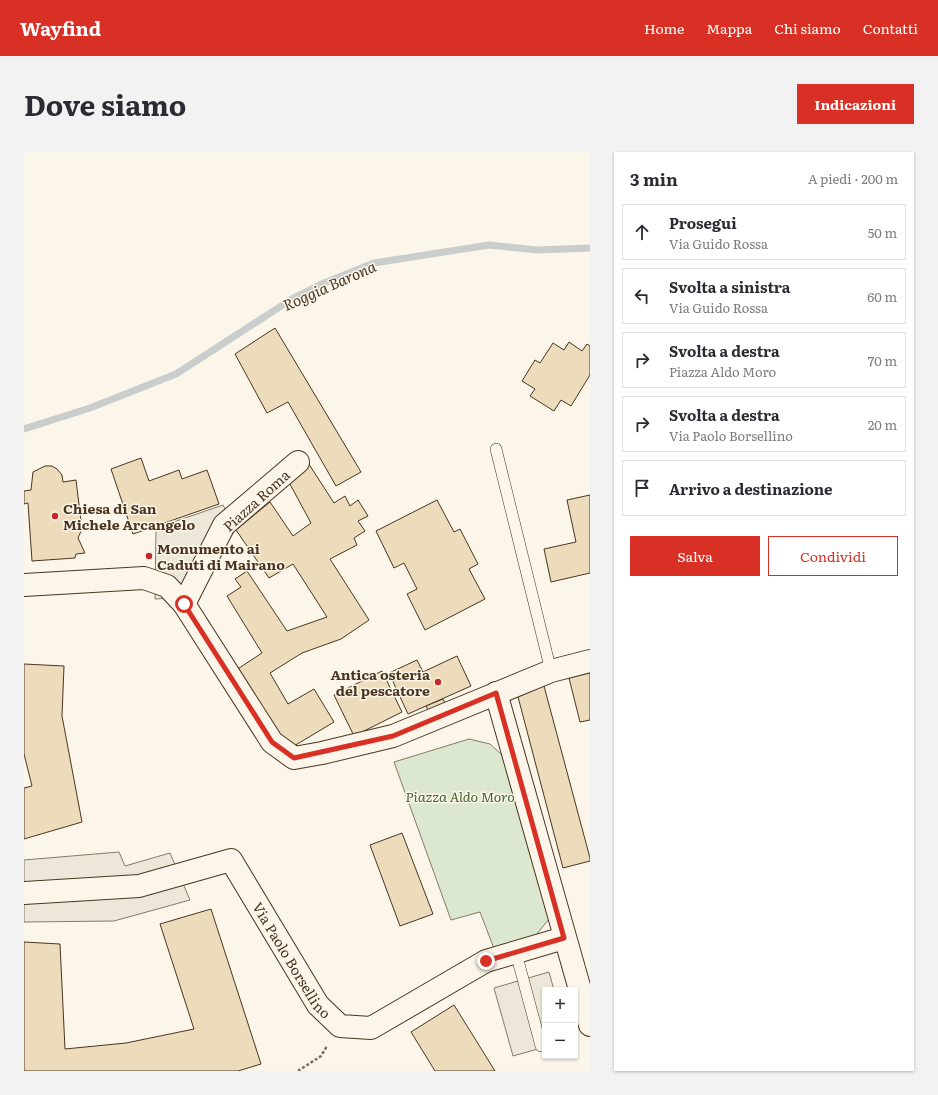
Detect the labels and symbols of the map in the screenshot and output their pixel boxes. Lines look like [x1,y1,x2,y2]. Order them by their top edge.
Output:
water label: Roggia Barona [279,254,380,316]
street label: Piazza Roma [218,464,294,535]
place label: Chiesa di San Michele Arcangelo [63,498,195,534]
marker: Chiesa di San Michele Arcangelo [50,511,60,521]
place label: Monumento ai Caduti di Mairano [157,538,285,574]
marker: Monumento ai Caduti di Mairano [144,551,154,561]
route start [175,595,193,613]
place label: Antica osteria del pescatore [330,664,431,700]
marker: Antica osteria del pescatore [433,677,443,687]
park label: Piazza Aldo Moro [405,786,515,806]
street label: Via Paolo Borsellino [248,898,336,1022]
route end [477,952,495,970]

